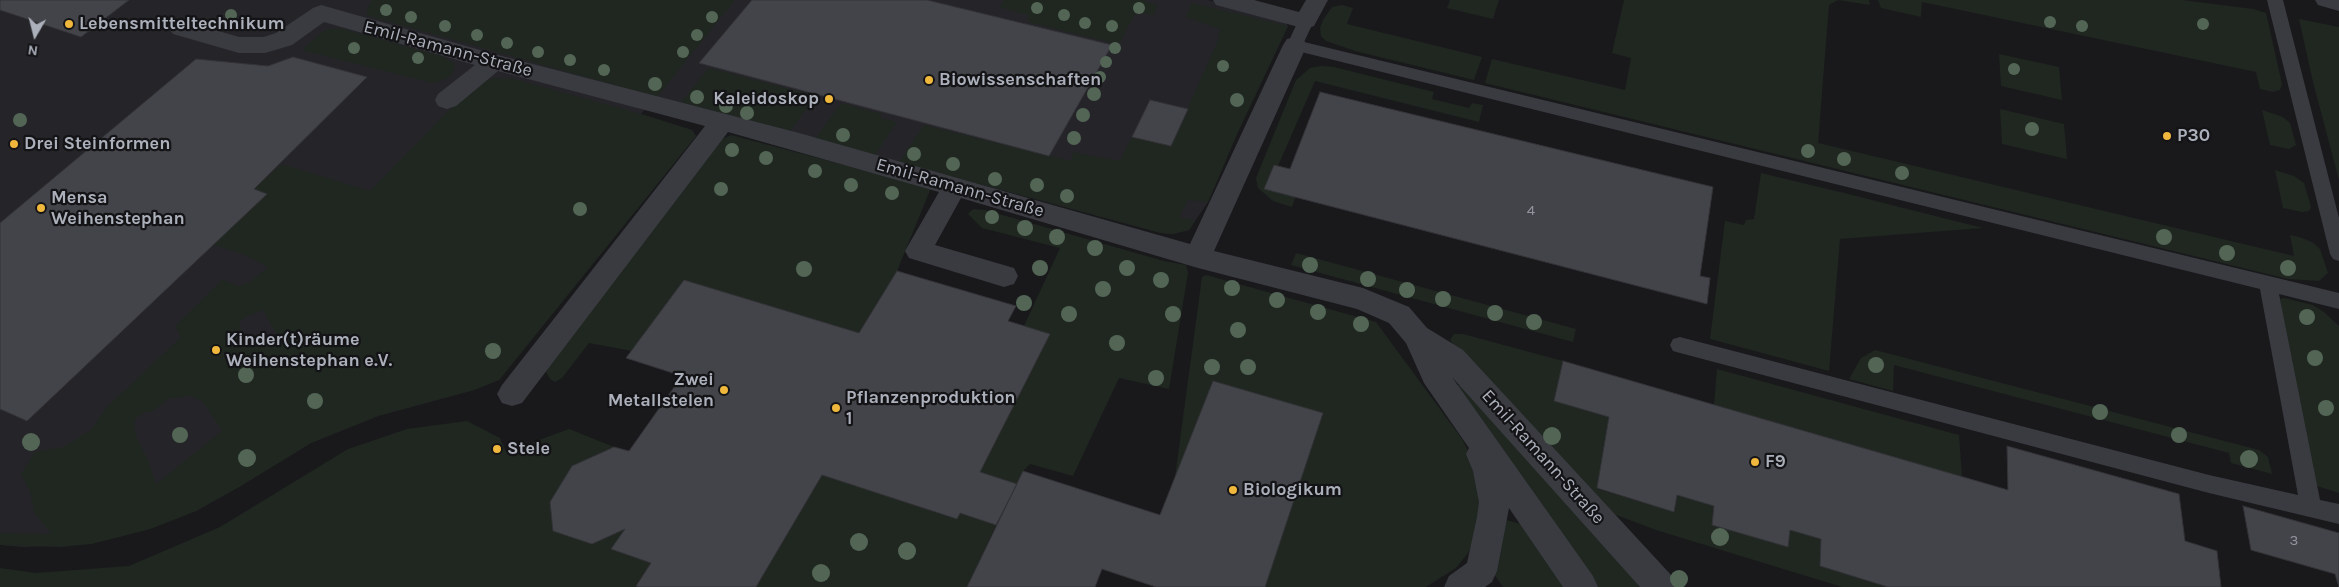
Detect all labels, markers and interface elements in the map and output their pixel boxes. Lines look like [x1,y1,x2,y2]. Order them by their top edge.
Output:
north arrow [10,10,60,60]
place label: Lebensmitteltechnikum [79,13,284,35]
street label: Emil-Ramann-Straße [361,16,535,82]
marker: Lebensmitteltechnikum [63,18,75,30]
text: N [27,41,39,59]
place label: Biowissenschaften [939,69,1101,91]
marker: Biowissenschaften [923,74,935,86]
place label: Kaleidoskop [713,88,819,110]
marker: Kaleidoskop [823,93,835,105]
place label: P30 [2177,125,2210,147]
marker: P30 [2161,130,2173,142]
place label: Drei Steinformen [24,133,170,155]
marker: Drei Steinformen [8,138,20,150]
street label: Emil-Ramann-Straße [874,154,1046,222]
place label: Mensa Weihenstephan [51,187,185,230]
marker: Mensa Weihenstephan [35,202,47,214]
house number: 4 [1527,202,1535,220]
place label: Kinder(t)räume Weihenstephan e.V. [226,329,392,372]
marker: Kinder(t)räume Weihenstephan e.V. [210,344,222,356]
place label: Zwei Metallstelen [608,369,714,412]
marker: Zwei Metallstelen [718,384,730,396]
street label: Emil-Ramann-Straße [1477,385,1609,529]
place label: Pflanzenproduktion 1 [846,387,1016,429]
marker: Pflanzenproduktion 1 [830,402,842,414]
place label: Stele [507,438,550,460]
marker: Stele [491,443,503,455]
place label: F9 [1765,451,1786,473]
marker: F9 [1749,456,1761,468]
place label: Biologikum [1243,479,1342,501]
marker: Biologikum [1227,484,1239,496]
house number: 3 [2290,532,2298,550]

